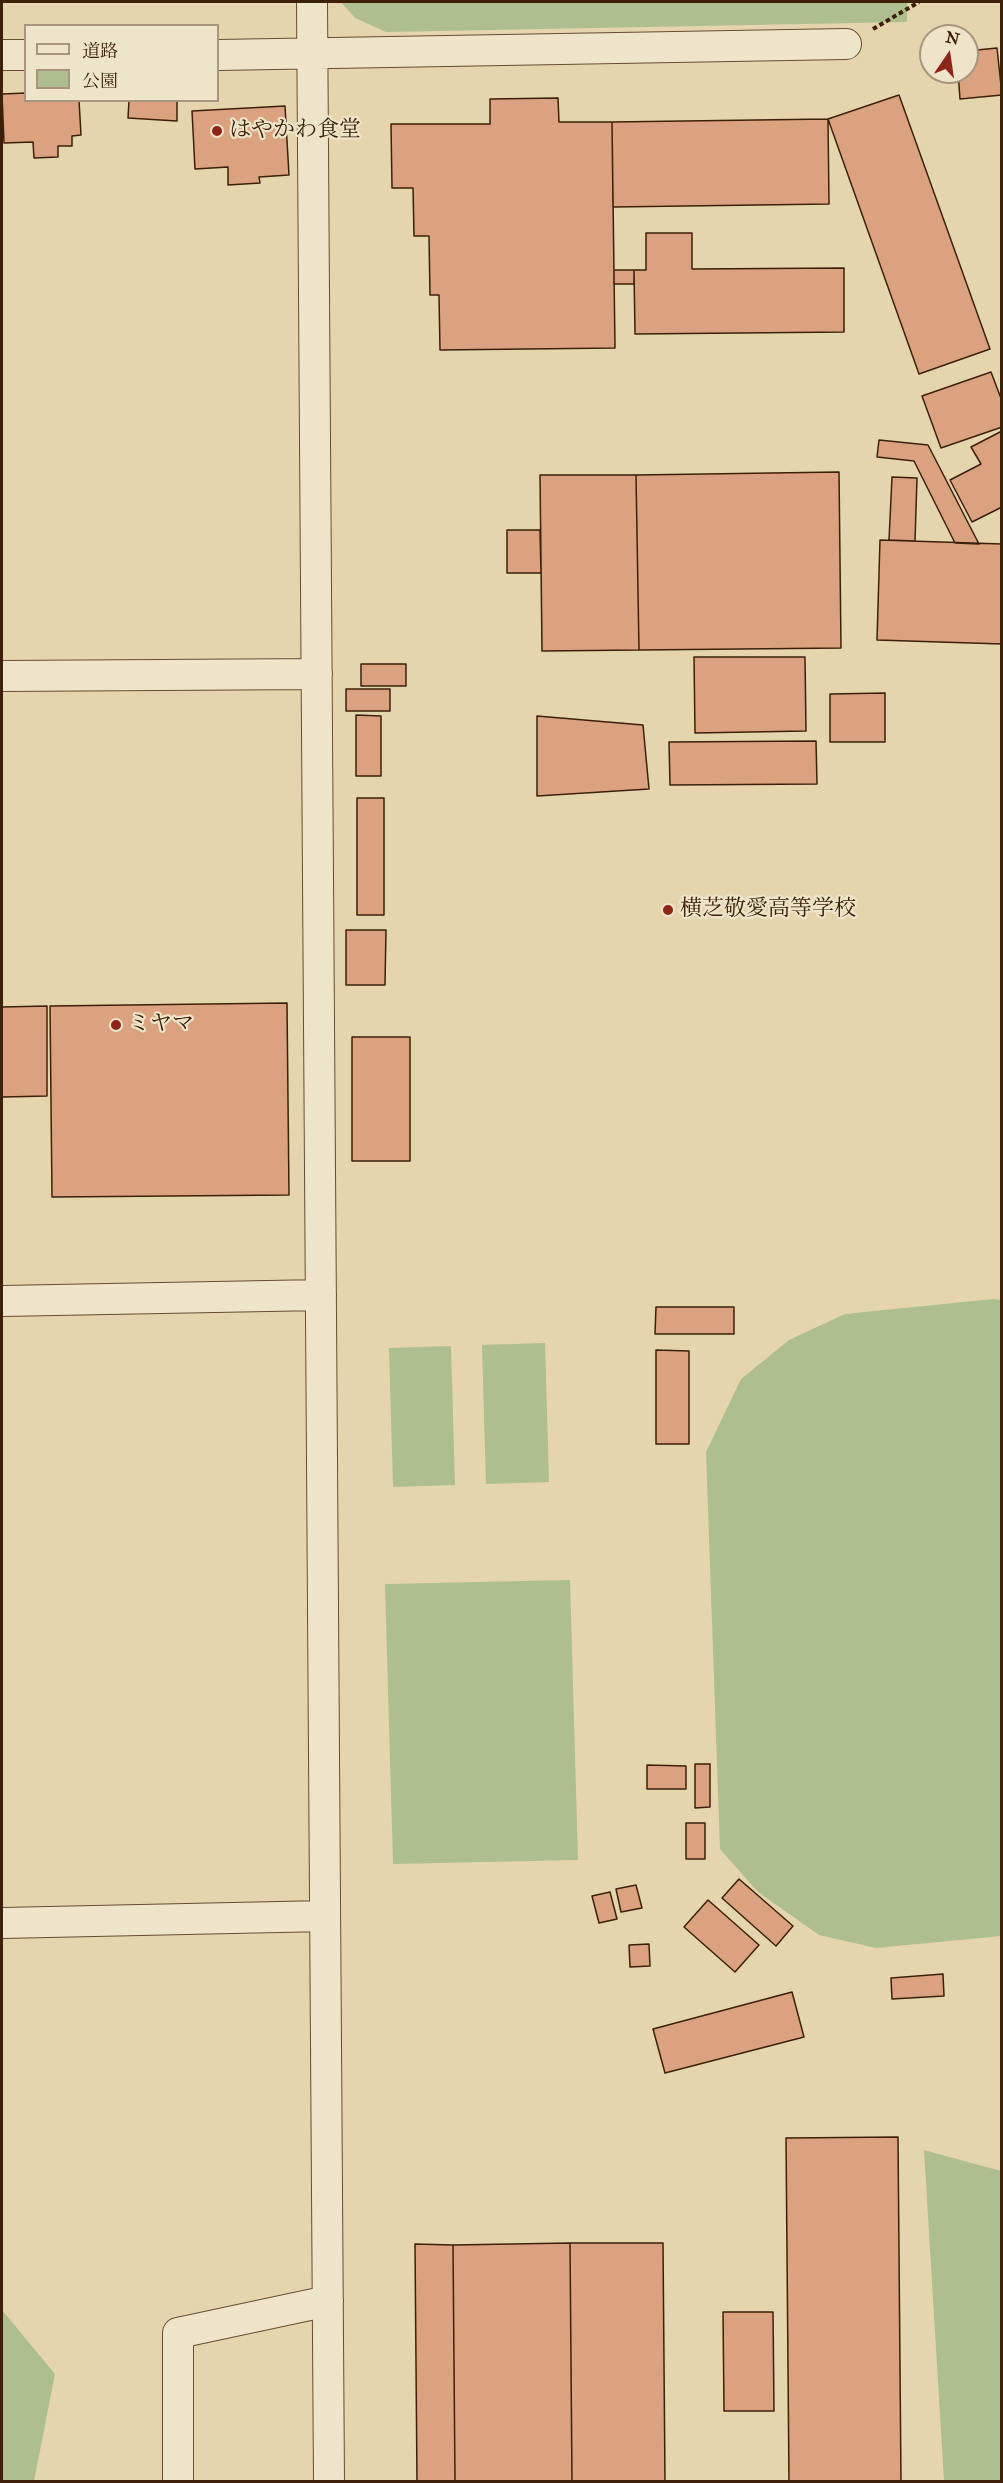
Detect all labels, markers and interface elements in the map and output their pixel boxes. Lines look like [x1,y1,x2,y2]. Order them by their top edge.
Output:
legend [24,24,219,102]
north arrow [919,24,979,84]
text: N [944,27,961,49]
text: 道路 [82,40,118,62]
text: 公園 [82,70,118,92]
place label: はやかわ食堂 [229,118,361,144]
marker: はやかわ食堂 [210,124,224,138]
place label: 横芝敬愛高等学校 [680,897,856,923]
marker: 横芝敬愛高等学校 [661,903,675,917]
place label: ミヤマ [128,1012,194,1038]
marker: ミヤマ [109,1018,123,1032]

